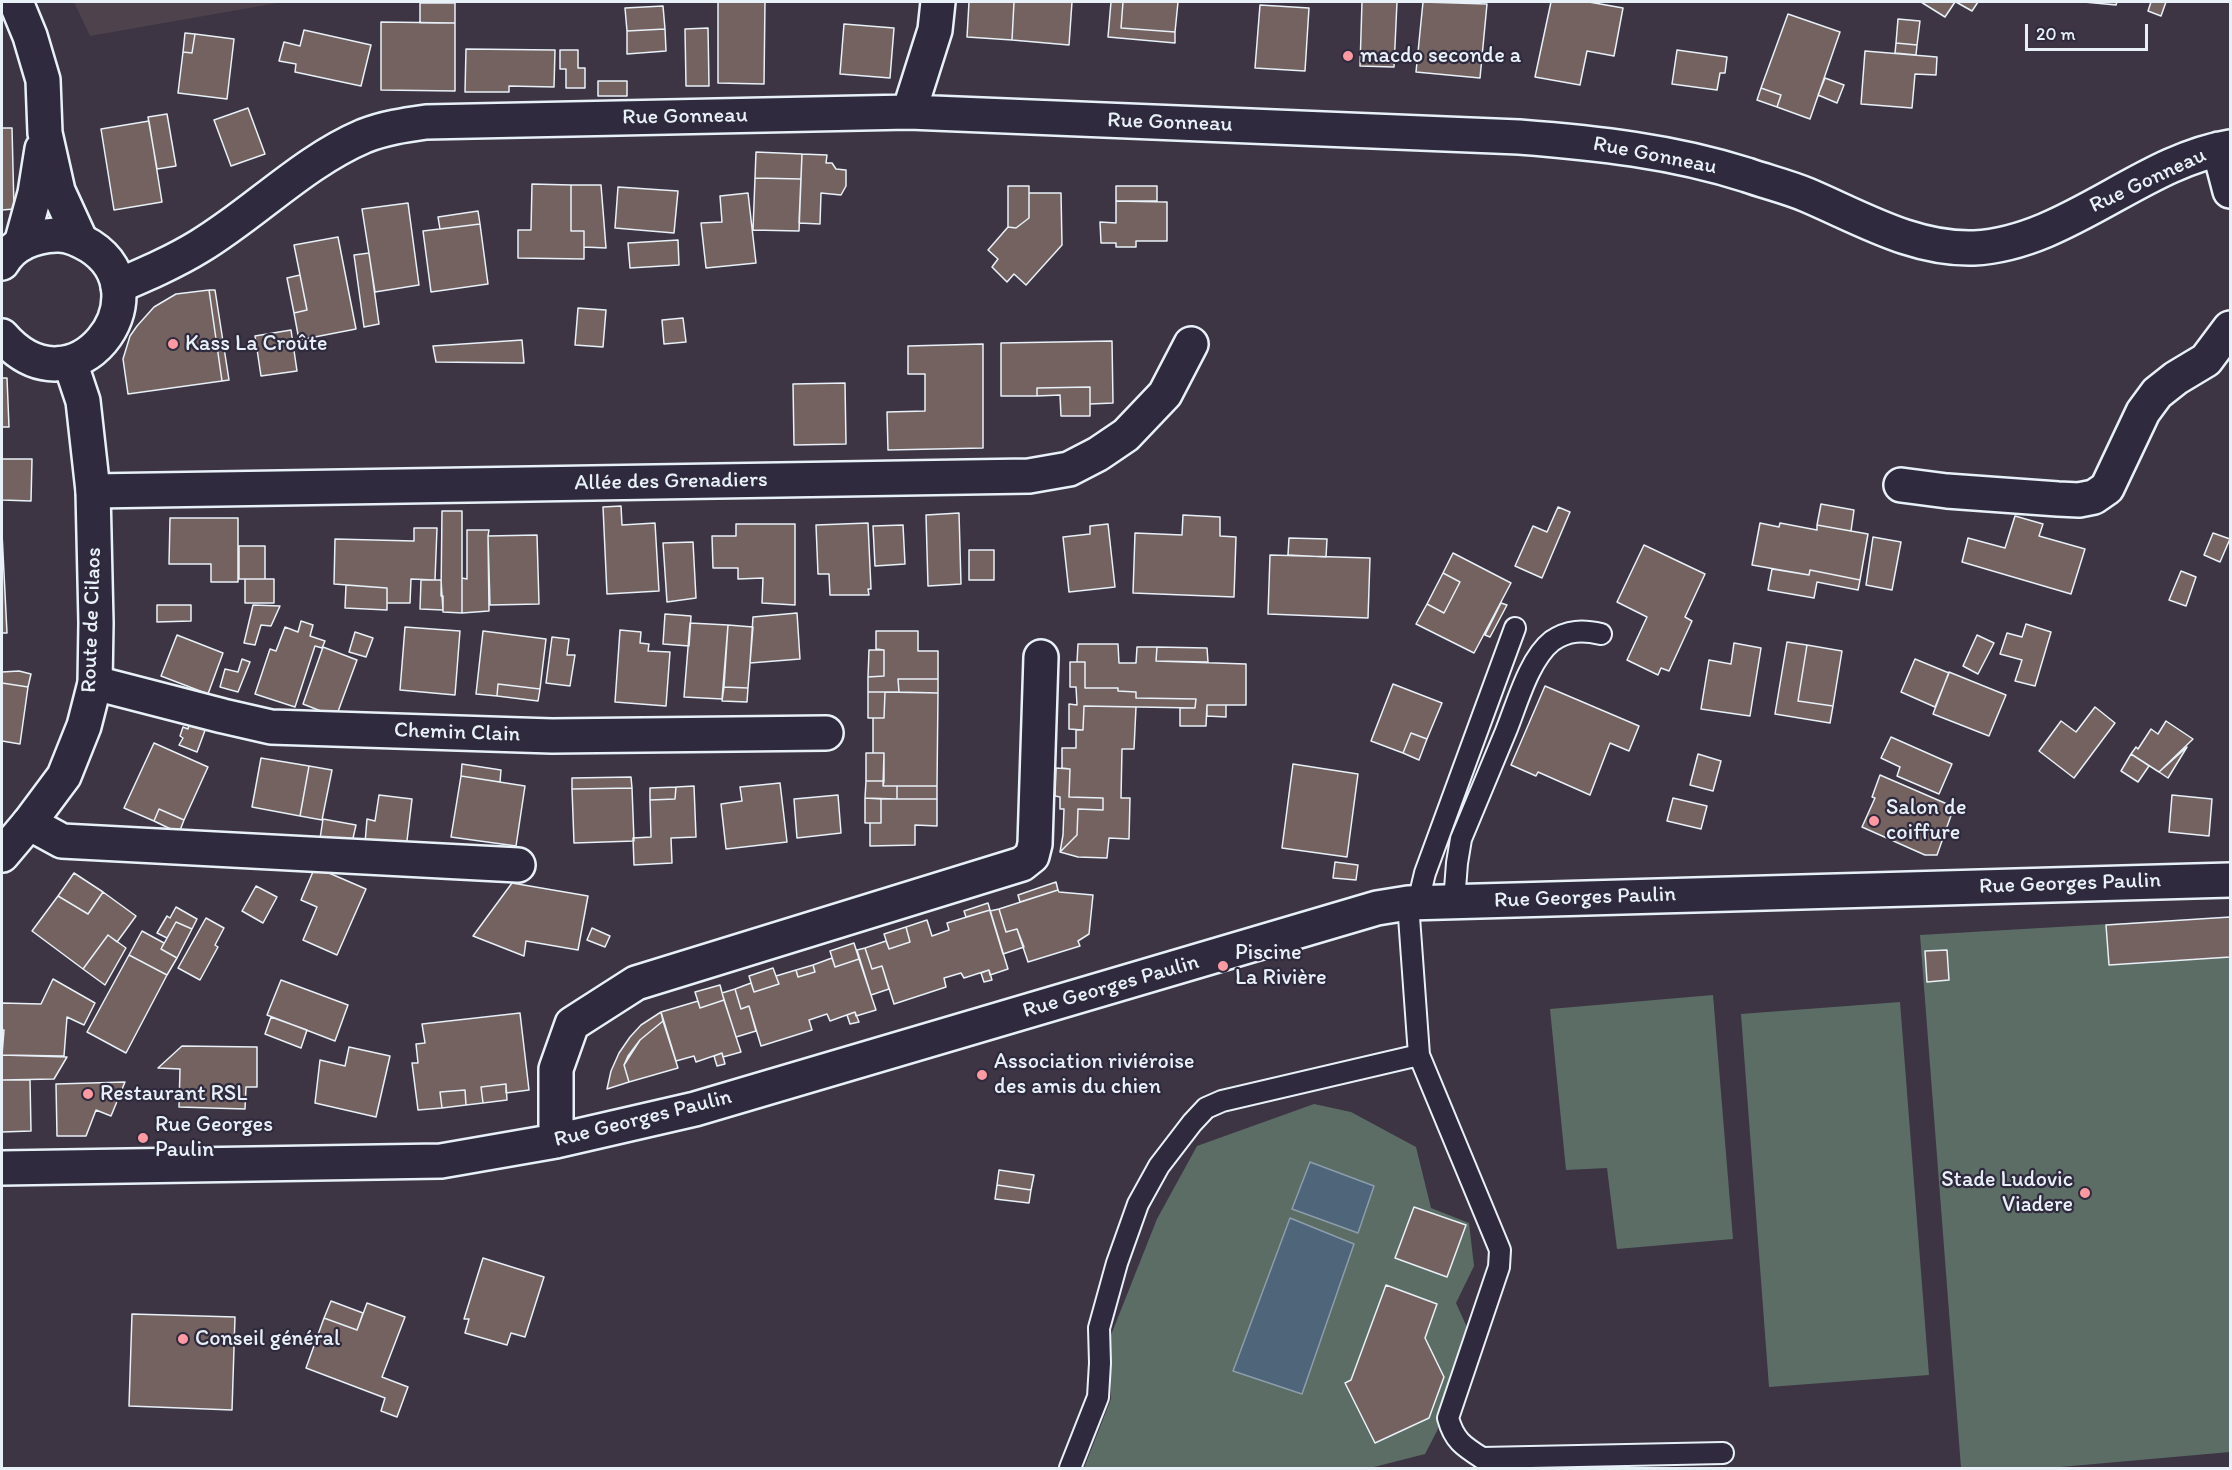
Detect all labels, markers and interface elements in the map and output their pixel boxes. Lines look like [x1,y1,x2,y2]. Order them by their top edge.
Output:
scale bar [2028,12,2151,50]
text: 20 m [2036,23,2076,45]
place label: macdo seconde a [1360,43,1521,69]
marker: macdo seconde a [1341,49,1355,63]
street label: Rue Gonneau [622,103,748,131]
street label: Rue Gonneau [1107,108,1233,138]
street label: Rue Gonneau [1591,131,1719,181]
street label: Rue Gonneau [2086,143,2210,219]
place label: Kass La Croûte [185,331,327,357]
marker: Kass La Croûte [166,337,180,351]
street label: Allée des Grenadiers [574,467,768,497]
street label: Route de Cilaos [76,547,108,693]
street label: Chemin Clain [393,718,521,748]
place label: Salon de coiffure [1886,795,1966,846]
marker: Salon de coiffure [1867,814,1881,828]
street label: Rue Georges Paulin [1979,868,2161,900]
street label: Rue Georges Paulin [1494,882,1676,914]
place label: Piscine La Rivière [1235,940,1327,992]
street label: Rue Georges Paulin [1020,949,1202,1025]
marker: Piscine La Rivière [1216,959,1230,973]
place label: Association riviéroise des amis du chien [994,1049,1195,1100]
marker: Association riviéroise des amis du chien [975,1068,989,1082]
place label: Restaurant RSL [100,1081,247,1107]
street label: Rue Georges Paulin [552,1084,734,1154]
marker: Restaurant RSL [81,1087,95,1101]
place label: Rue Georges Paulin [155,1112,273,1164]
marker: Rue Georges Paulin [136,1131,150,1145]
place label: Stade Ludovic Viadere [1941,1167,2073,1218]
marker: Stade Ludovic Viadere [2078,1186,2092,1200]
place label: Conseil général [195,1326,340,1352]
marker: Conseil général [176,1332,190,1346]

